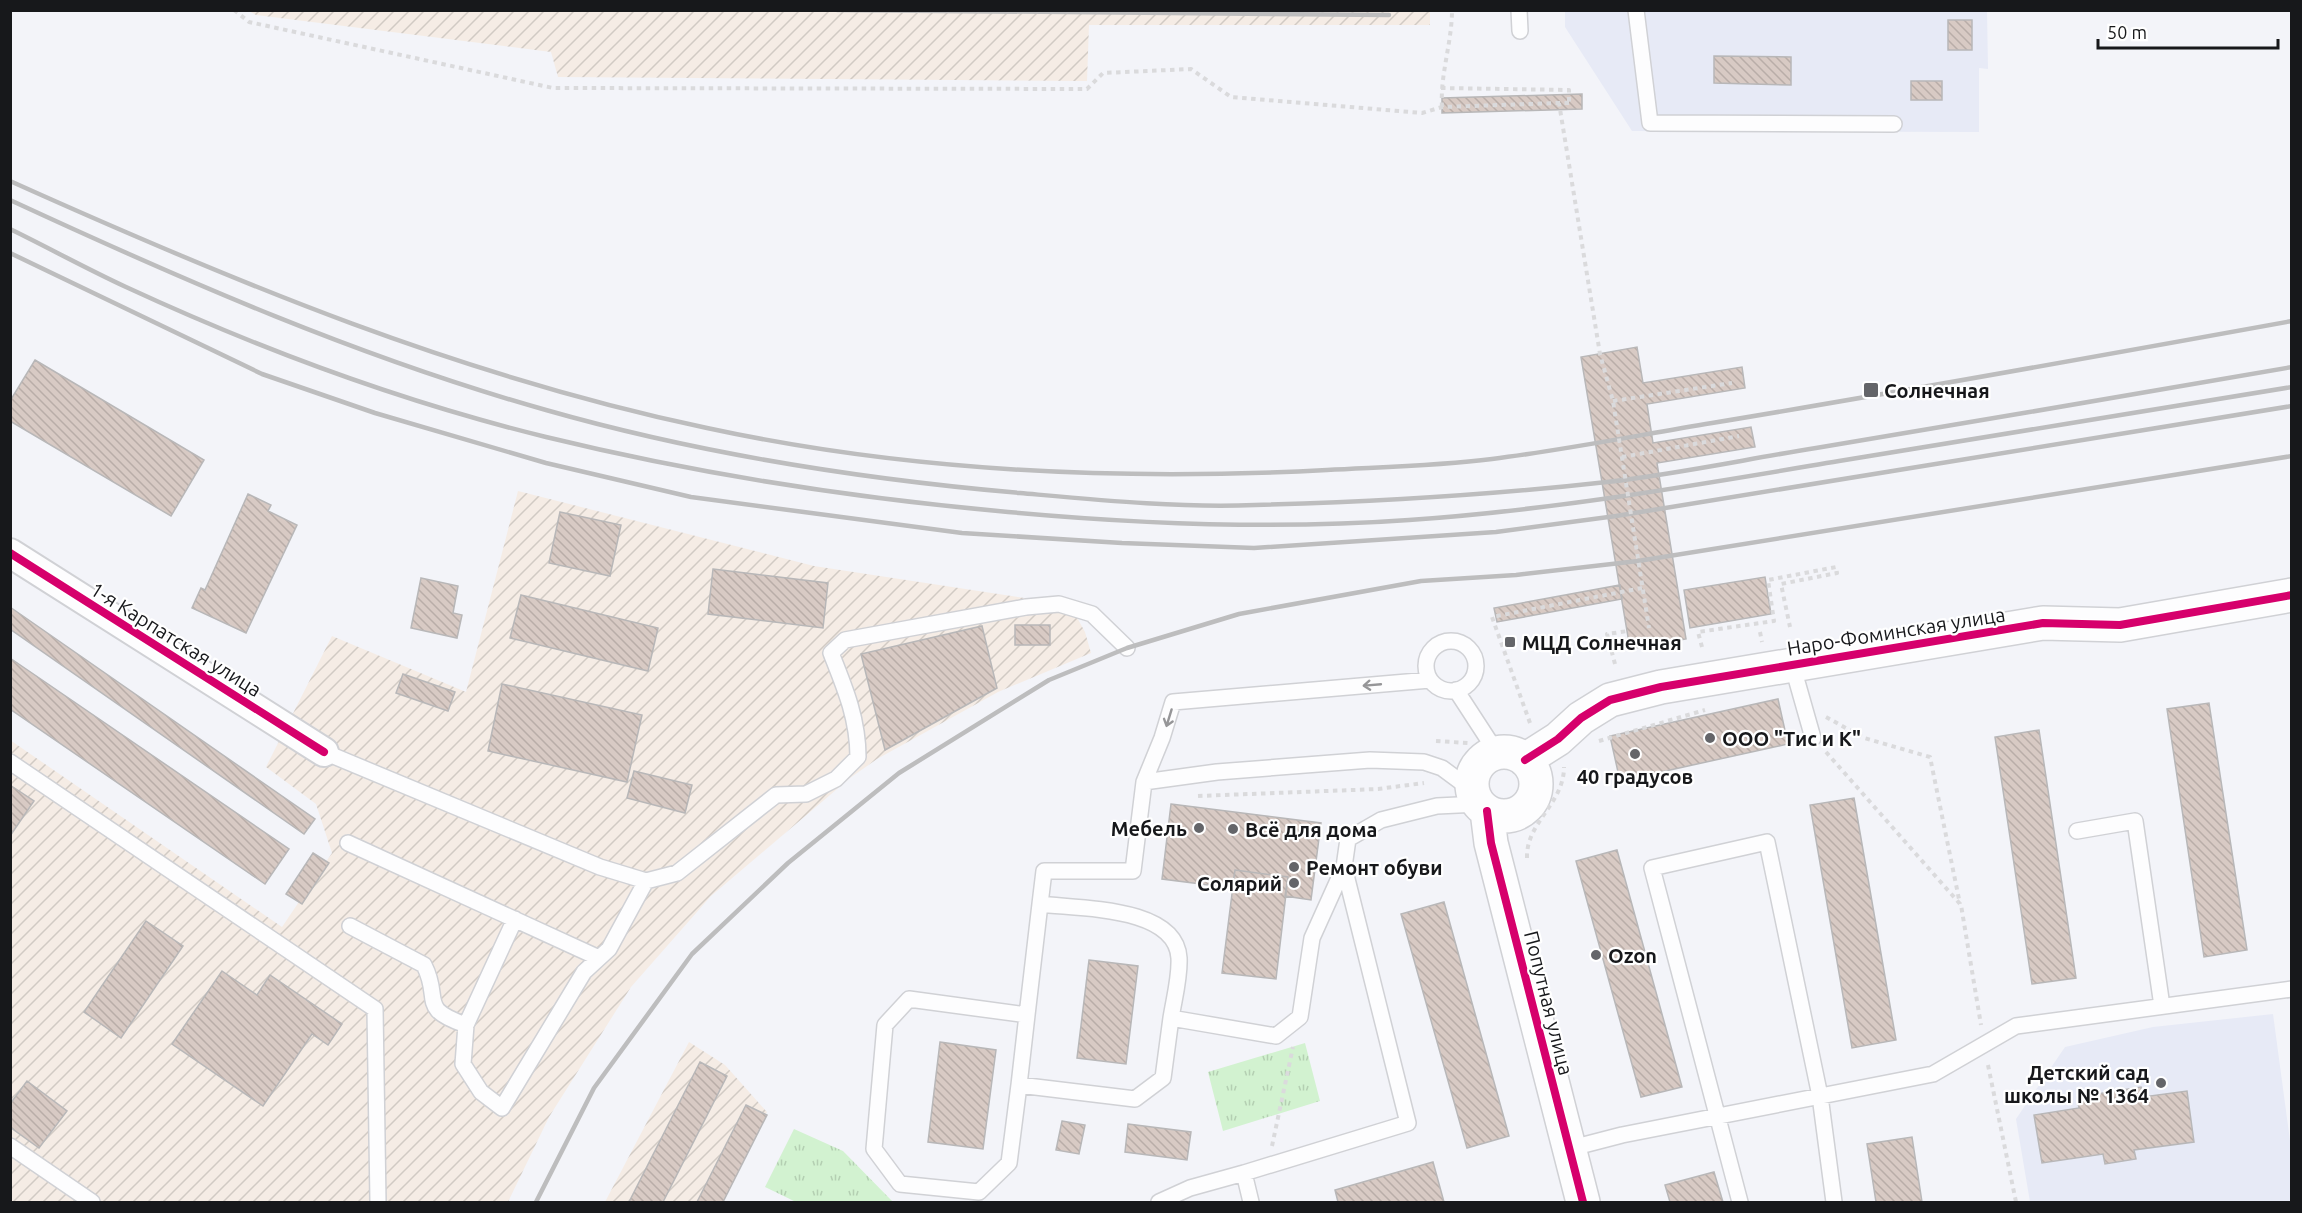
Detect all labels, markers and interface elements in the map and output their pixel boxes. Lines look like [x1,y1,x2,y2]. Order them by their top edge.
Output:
scale bar [2098,12,2278,50]
text: 50 m [2107,22,2147,42]
place label: Солнечная [1884,379,1990,402]
marker: Солнечная [1862,381,1880,399]
street label: 1-я Карпатская улица [86,577,266,701]
street label: Наро-Фоминская улица [1785,602,2007,660]
place label: МЦД Солнечная [1522,631,1682,654]
marker: МЦД Солнечная [1503,635,1517,649]
one-way arrow [1362,680,1382,691]
one-way arrow [1163,708,1174,727]
place label: ООО "Тис и К" [1722,727,1861,750]
marker: ООО "Тис и К" [1703,731,1717,745]
marker: 40 градусов [1628,747,1642,761]
place label: 40 градусов [1577,765,1693,788]
place label: Мебель [1111,817,1187,840]
place label: Всё для дома [1245,818,1377,841]
marker: Мебель [1192,821,1206,835]
marker: Всё для дома [1226,822,1240,836]
place label: Ремонт обуви [1306,856,1442,879]
marker: Ремонт обуви [1287,860,1301,874]
place label: Солярий [1197,872,1282,895]
marker: Солярий [1287,876,1301,890]
street label: Попутная улица [1520,928,1578,1078]
place label: Ozon [1608,944,1657,967]
marker: Ozon [1589,948,1603,962]
place label: Детский сад школы № 1364 [2004,1061,2149,1107]
marker: Детский сад школы № 1364 [2154,1076,2168,1090]

